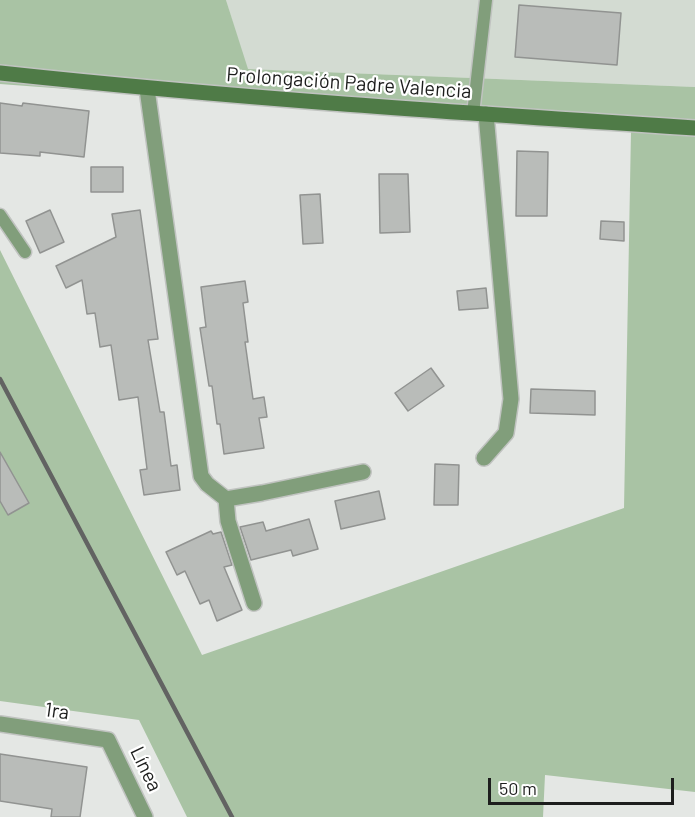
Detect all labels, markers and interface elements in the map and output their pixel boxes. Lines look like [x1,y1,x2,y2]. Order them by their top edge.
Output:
street label: Prolongación Padre Valencia [226,62,472,104]
street label: 1ra [43,697,71,725]
street label: Línea [125,743,167,795]
scale bar [491,766,677,804]
text: 50 m [499,777,537,799]

